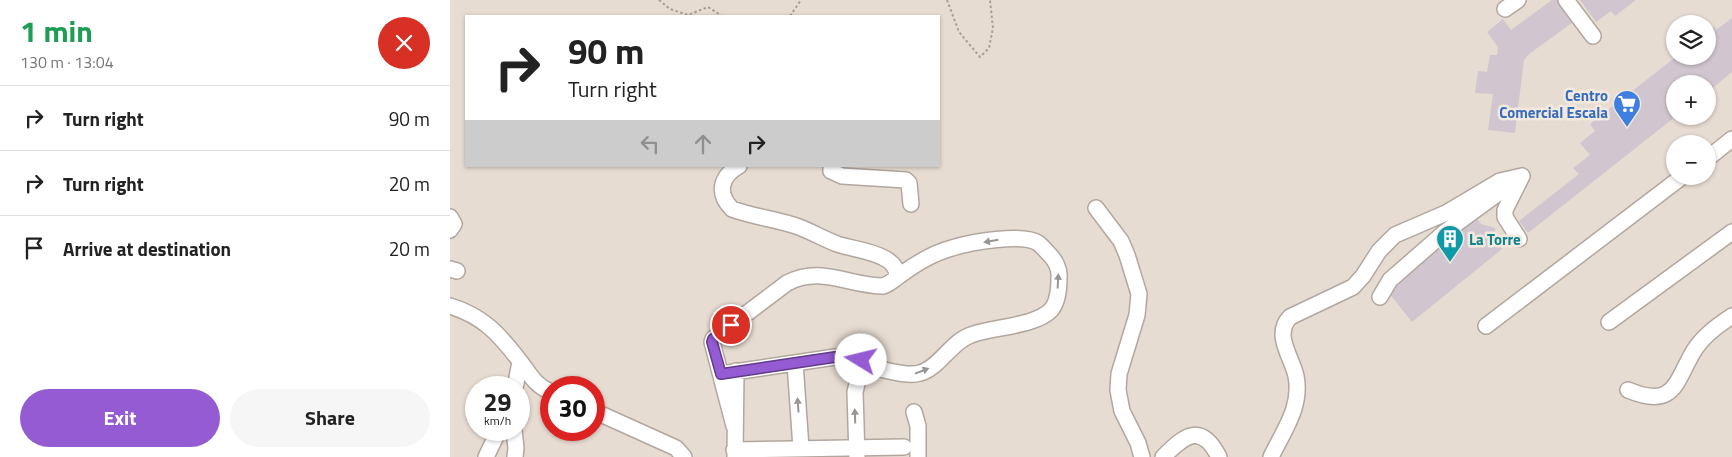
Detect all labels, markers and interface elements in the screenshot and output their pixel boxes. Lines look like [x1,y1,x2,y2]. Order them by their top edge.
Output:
text: 1 min [20,8,93,54]
map controls [1666,15,1716,185]
button: layers [1666,15,1716,65]
button: close [378,17,430,69]
text: 90 m [568,24,644,78]
icon: right [485,35,550,100]
text: 130 m · 13:04 [20,50,114,74]
text: Turn right [568,72,657,106]
button: + [1666,75,1716,125]
place label: Centro Comercial Escala [1499,84,1608,124]
supermarket icon: Centro Comercial Escala [1612,89,1642,128]
icon: right [20,104,48,132]
text: Turn right [63,104,144,133]
text: 90 m [389,104,430,133]
icon: left [636,130,664,158]
icon: ahead [689,130,717,158]
icon: right [742,130,770,158]
button: − [1666,135,1716,185]
icon: right [20,169,48,197]
text: Turn right [63,169,144,198]
text: 20 m [389,169,430,198]
building icon: La Torre [1435,224,1465,263]
place label: La Torre [1469,228,1521,251]
icon: arrive [20,234,48,262]
text: Arrive at destination [63,234,231,263]
text: 20 m [389,234,430,263]
one-way arrow [983,237,999,245]
one-way arrow [1055,273,1063,289]
pin [710,304,752,346]
icon: arrive [717,311,745,339]
position arrow [834,333,886,385]
one-way arrow [915,367,930,375]
speed limit sign: 30 [540,376,605,441]
text: 29 [483,383,512,421]
button: Exit [20,389,220,447]
button: Share [230,389,430,447]
one-way arrow [794,397,802,413]
one-way arrow [851,408,859,424]
text: km/h [484,411,511,430]

